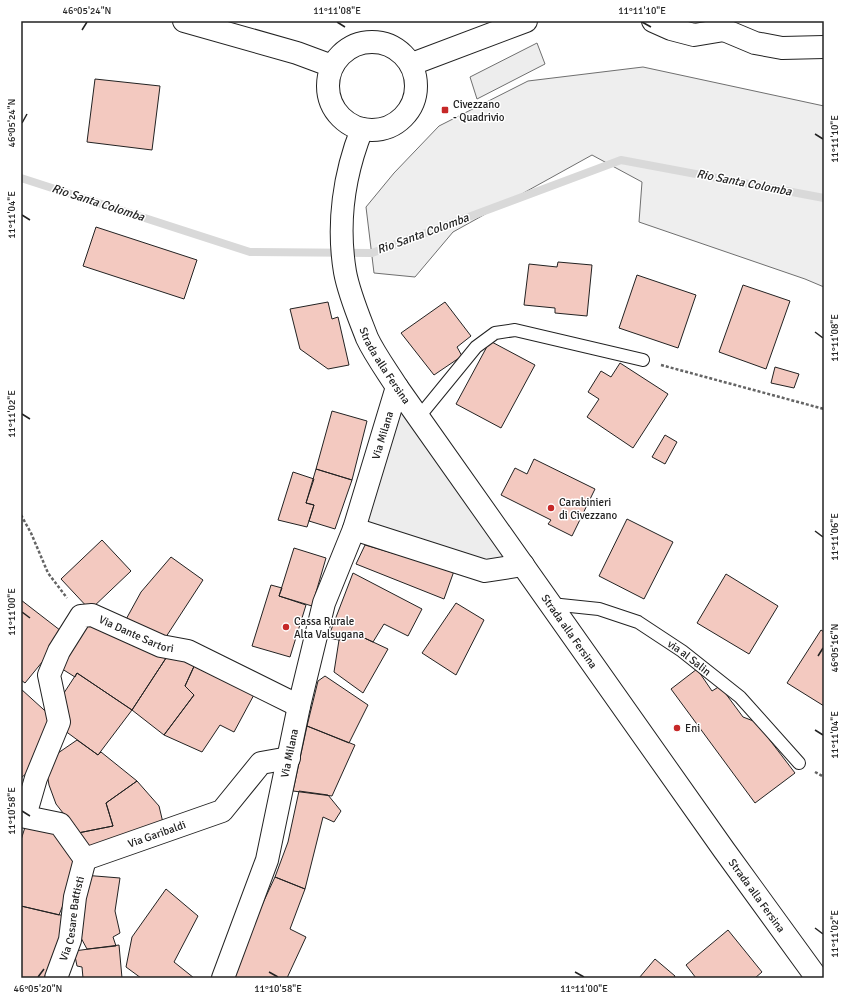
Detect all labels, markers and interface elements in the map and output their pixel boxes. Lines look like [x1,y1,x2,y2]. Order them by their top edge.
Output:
text: 46°05'24"N [63,5,111,17]
text: 11°11'08"E [313,5,361,17]
text: 11°11'10"E [618,5,666,17]
place label: Civezzano - Quadrivio [453,98,505,124]
text: 46°05'24"N [6,99,18,147]
marker: Civezzano - Quadrivio [440,105,450,115]
text: 11°11'10"E [829,115,841,163]
water label: Rio Santa Colomba [695,166,794,200]
water label: Rio Santa Colomba [50,181,147,225]
text: 11°11'04"E [6,191,18,239]
water label: Rio Santa Colomba [375,210,472,258]
text: 11°11'08"E [829,314,841,362]
street label: Strada alla Fersina [357,325,413,407]
text: 11°11'02"E [6,390,18,438]
street label: Via Milana [369,409,396,461]
place label: Carabinieri di Civezzano [559,496,617,522]
marker: Carabinieri di Civezzano [546,503,556,513]
text: 11°11'06"E [829,513,841,561]
text: 11°11'00"E [6,588,18,636]
street label: Strada alla Fersina [539,592,600,671]
street label: Via Dante Sartori [97,612,175,655]
place label: Cassa Rurale Alta Valsugana [294,615,364,641]
marker: Cassa Rurale Alta Valsugana [281,622,291,632]
text: 46°05'16"N [829,624,841,672]
street label: via al Salin [665,637,714,678]
text: 11°11'04"E [829,711,841,759]
place label: Eni [685,722,700,735]
marker: Eni [672,723,682,733]
street label: Via Milana [278,727,301,779]
text: 11°10'58"E [6,787,18,835]
street label: Via Garibaldi [126,818,187,850]
street label: Strada alla Fersina [726,856,788,935]
street label: Via Cesare Battisti [56,875,87,963]
text: 11°11'02"E [829,910,841,958]
text: 46°05'20"N [14,983,62,995]
text: 11°10'58"E [254,983,302,995]
text: 11°11'00"E [560,983,608,995]

